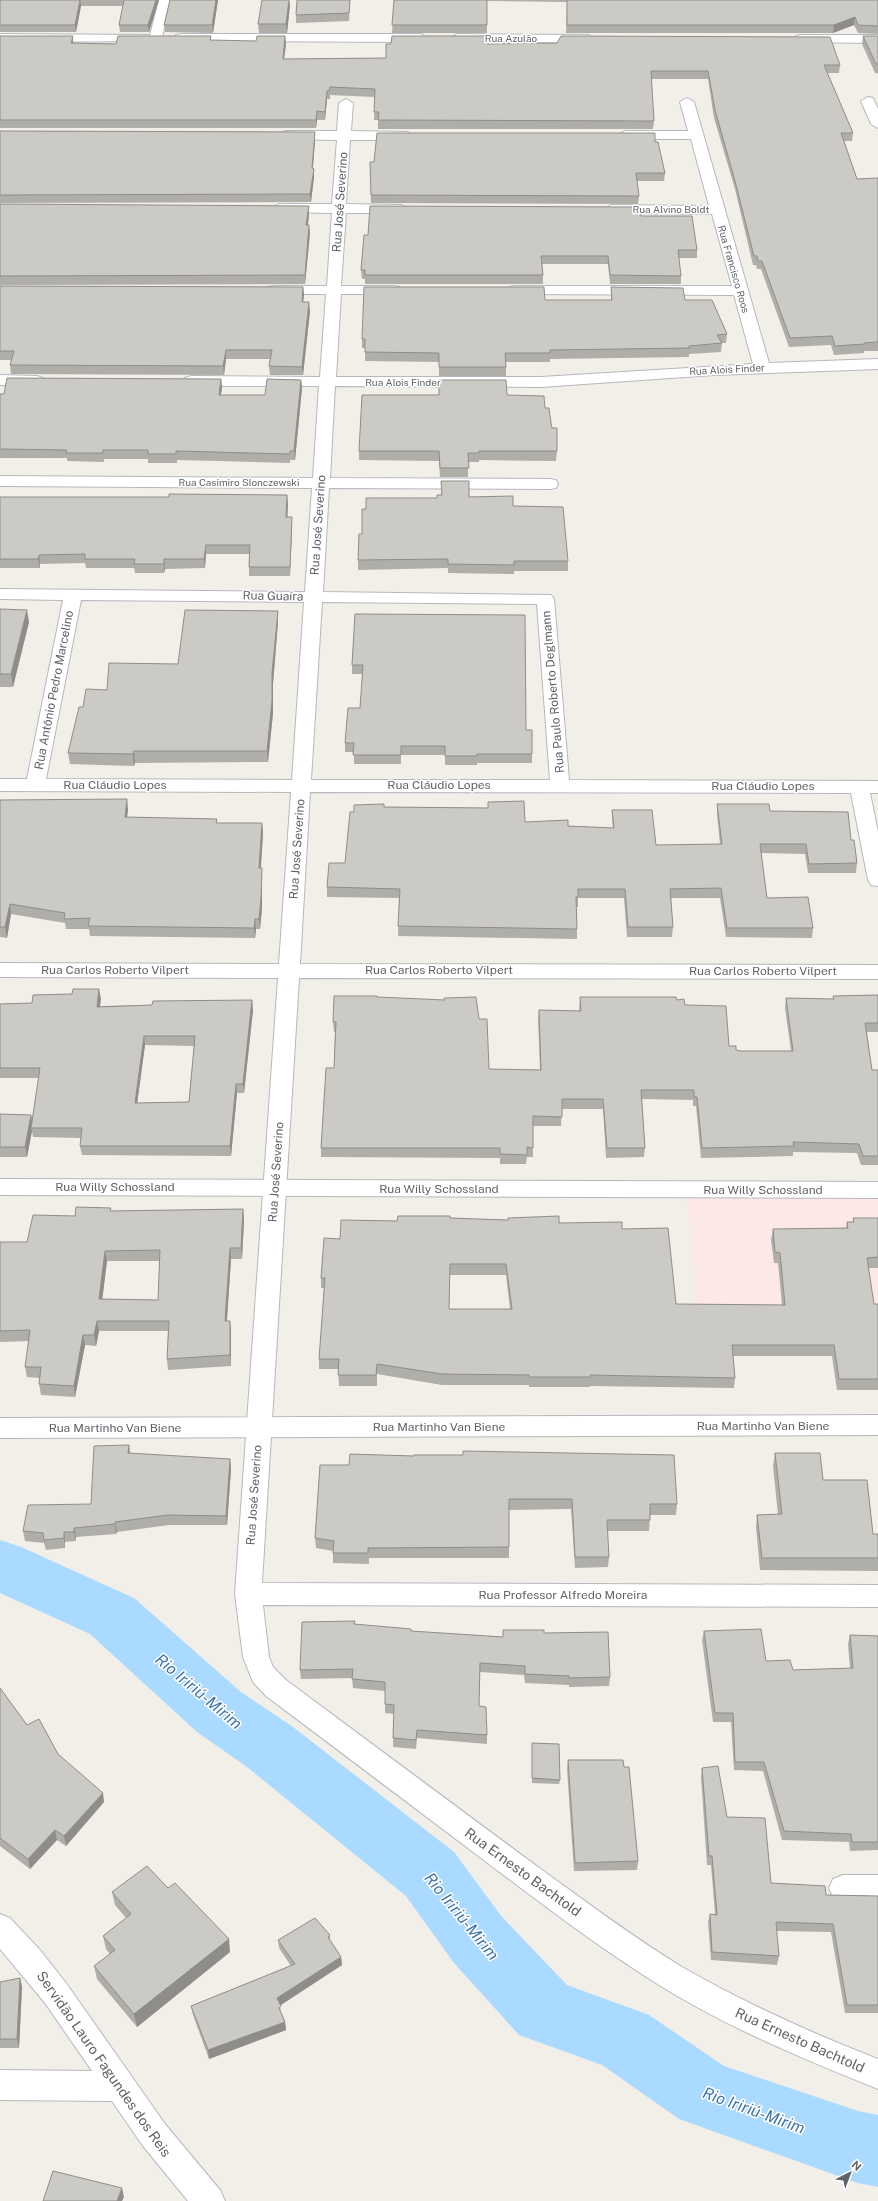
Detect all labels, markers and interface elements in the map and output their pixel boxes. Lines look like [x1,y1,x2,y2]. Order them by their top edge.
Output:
street label: Rua Azulão [485,32,538,44]
street label: Rua José Severino [330,151,351,253]
street label: Rua Alvino Boldt [633,203,709,215]
street label: Rua Francisco Roos [716,224,752,314]
street label: Rua Alois Finder [689,361,765,377]
street label: Rua Alois Finder [365,376,441,388]
street label: Rua José Severino [308,474,329,576]
street label: Rua Casimiro Slonczewski [179,476,299,488]
street label: Rua Guaíra [242,588,304,604]
street label: Rua Antônio Pedro Marcelino [32,609,76,771]
street label: Rua Paulo Roberto Deglmann [539,610,567,774]
street label: Rua Cláudio Lopes [63,778,167,792]
street label: Rua Cláudio Lopes [387,778,491,792]
street label: Rua Cláudio Lopes [711,779,815,793]
street label: Rua José Severino [287,798,308,900]
street label: Rua Carlos Roberto Vilpert [41,963,189,977]
street label: Rua Carlos Roberto Vilpert [365,963,513,977]
street label: Rua Carlos Roberto Vilpert [689,964,837,978]
street label: Rua José Severino [266,1121,287,1223]
street label: Rua Willy Schossland [55,1180,175,1194]
street label: Rua Willy Schossland [379,1182,499,1196]
street label: Rua Willy Schossland [703,1183,823,1197]
street label: Rua Martinho Van Biene [697,1419,830,1433]
street label: Rua Martinho Van Biene [373,1420,506,1434]
street label: Rua Martinho Van Biene [49,1421,182,1435]
street label: Rua José Severino [244,1444,265,1546]
street label: Rua Professor Alfredo Moreira [479,1588,647,1602]
water label: Rio Iririú-Mirim [152,1650,246,1733]
street label: Rua Ernesto Bachtold [462,1824,584,1920]
water label: Rio Iririú-Mirim [421,1869,503,1964]
street label: Servidão Lauro Fagundes dos Reis [34,1968,174,2160]
street label: Rua Ernesto Bachtold [733,2004,867,2076]
water label: Rio Iririú-Mirim [700,2083,807,2138]
north arrow [830,2153,870,2193]
text: N [849,2158,864,2173]

